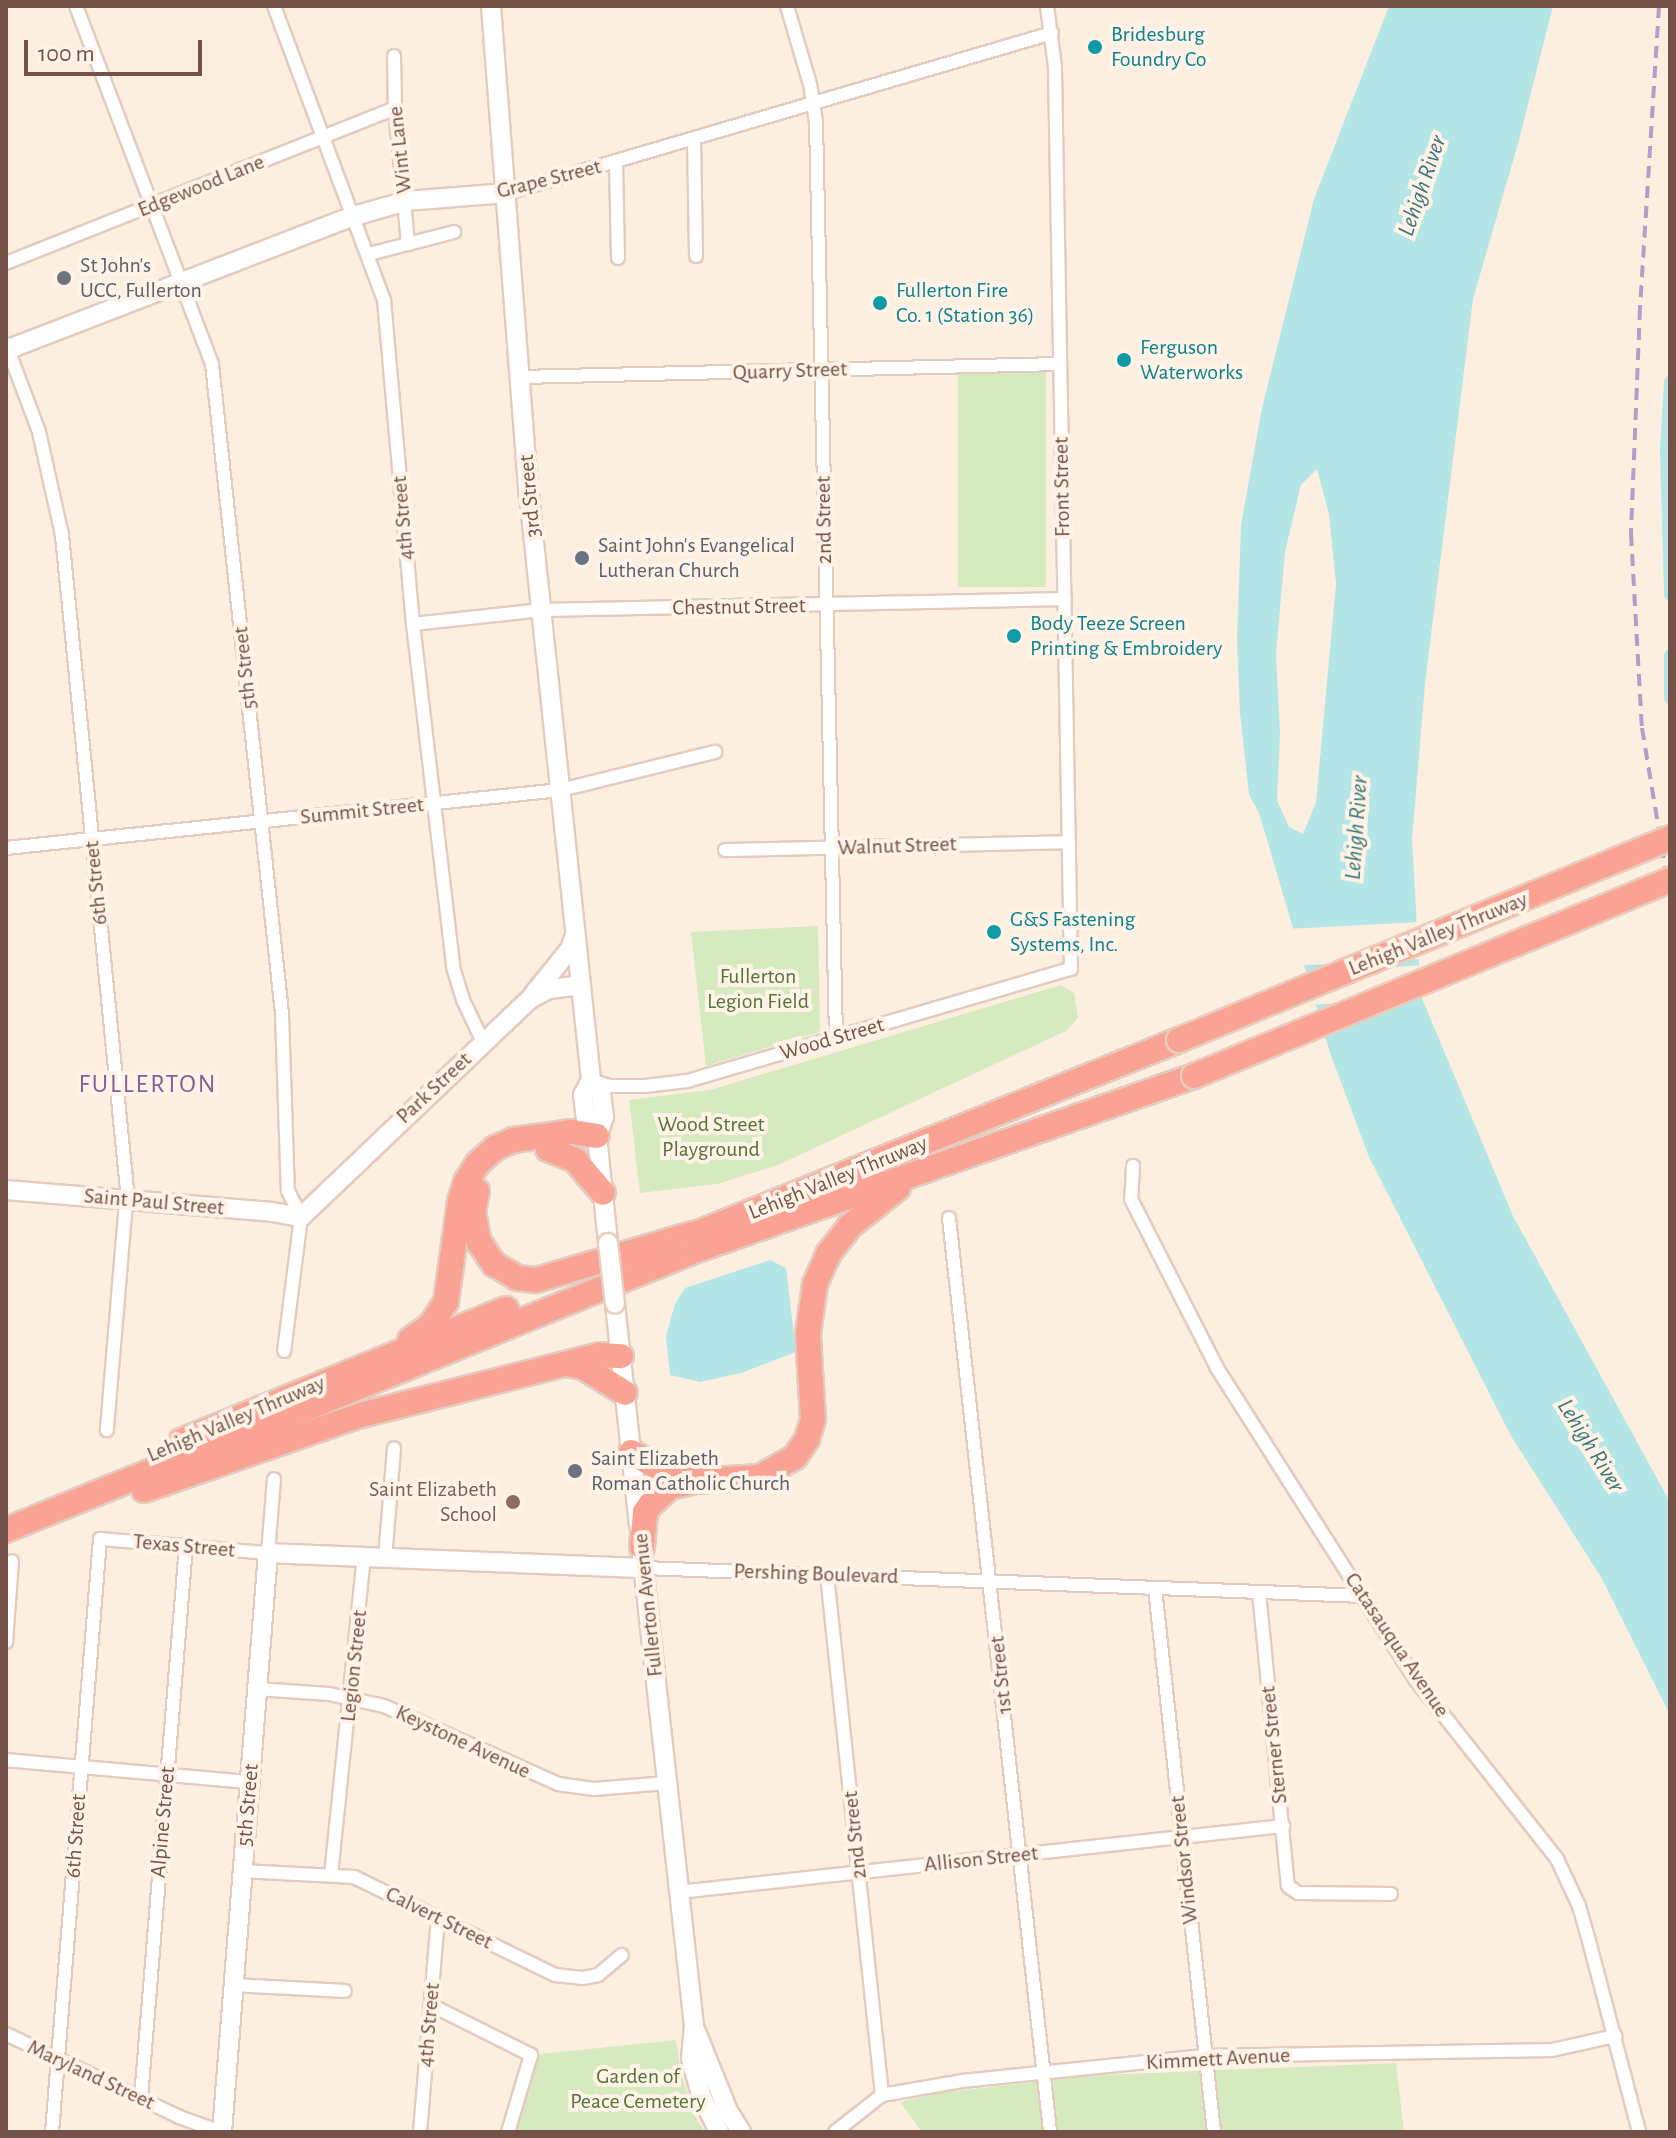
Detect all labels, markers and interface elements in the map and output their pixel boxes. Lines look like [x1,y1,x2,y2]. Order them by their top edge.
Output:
place label: Bridesburg Foundry Co [1111,21,1207,72]
scale bar [28,24,206,74]
marker: Bridesburg Foundry Co [1086,38,1104,56]
text: 100 m [38,42,95,66]
street label: Wint Lane [382,105,418,195]
water label: Lehigh River [1392,132,1454,240]
street label: Edgewood Lane [134,149,268,223]
street label: Grape Street [494,153,604,205]
place label: St John's UCC, Fullerton [80,252,202,304]
marker: St John's UCC, Fullerton [55,269,73,287]
place label: Fullerton Fire Co. 1 (Station 36) [896,277,1035,328]
marker: Fullerton Fire Co. 1 (Station 36) [871,294,889,312]
place label: Ferguson Waterworks [1140,334,1243,386]
marker: Ferguson Waterworks [1115,351,1133,369]
street label: Quarry Street [732,356,848,386]
street label: Front Street [1048,437,1076,537]
street label: 3rd Street [513,454,547,538]
street label: 4th Street [386,475,420,561]
street label: 2nd Street [810,476,838,564]
place label: Saint John's Evangelical Lutheran Church [598,532,795,584]
marker: Saint John's Evangelical Lutheran Church [573,549,591,567]
street label: Chestnut Street [672,593,806,621]
place label: Body Teeze Screen Printing & Embroidery [1030,610,1222,662]
street label: 5th Street [228,625,262,711]
marker: Body Teeze Screen Printing & Embroidery [1005,627,1023,645]
water label: Lehigh River [1339,775,1375,881]
street label: Summit Street [299,791,425,831]
street label: Walnut Street [837,831,957,861]
street label: 6th Street [78,840,114,926]
street label: Lehigh Valley Thruway [1345,886,1531,982]
place label: G&S Fastening Systems, Inc. [1010,906,1135,958]
marker: G&S Fastening Systems, Inc. [985,923,1003,941]
park label: Fullerton Legion Field [707,963,809,1014]
street label: Wood Street [777,1012,887,1066]
street label: Park Street [391,1047,477,1129]
district label: FULLERTON [78,1069,218,1101]
park label: Wood Street Playground [657,1111,765,1162]
street label: Lehigh Valley Thruway [745,1130,931,1226]
street label: Saint Paul Street [83,1183,225,1221]
street label: Lehigh Valley Thruway [143,1370,329,1468]
water label: Lehigh River [1550,1394,1630,1498]
place label: Saint Elizabeth Roman Catholic Church [591,1445,790,1496]
marker: Saint Elizabeth Roman Catholic Church [566,1462,584,1480]
place label: Saint Elizabeth School [369,1476,497,1528]
marker: Saint Elizabeth School [504,1493,522,1511]
street label: Texas Street [132,1528,236,1564]
street label: Fullerton Avenue [627,1532,669,1678]
street label: Pershing Boulevard [733,1558,899,1590]
street label: Catasauqua Avenue [1339,1568,1455,1722]
street label: Legion Street [335,1609,373,1723]
street label: 1st Street [984,1635,1018,1715]
street label: Sterner Street [1255,1685,1293,1805]
street label: Keystone Avenue [391,1699,535,1785]
street label: 5th Street [231,1762,265,1848]
street label: Alpine Street [145,1765,181,1879]
street label: 2nd Street [837,1790,873,1880]
street label: 6th Street [60,1793,92,1879]
street label: Windsor Street [1164,1794,1204,1926]
street label: Allison Street [923,1840,1039,1878]
street label: Calvert Street [381,1881,497,1955]
street label: 4th Street [412,1982,446,2068]
street label: Maryland Street [23,2034,159,2116]
street label: Kimmett Avenue [1145,2042,1291,2076]
park label: Garden of Peace Cemetery [570,2063,706,2114]

